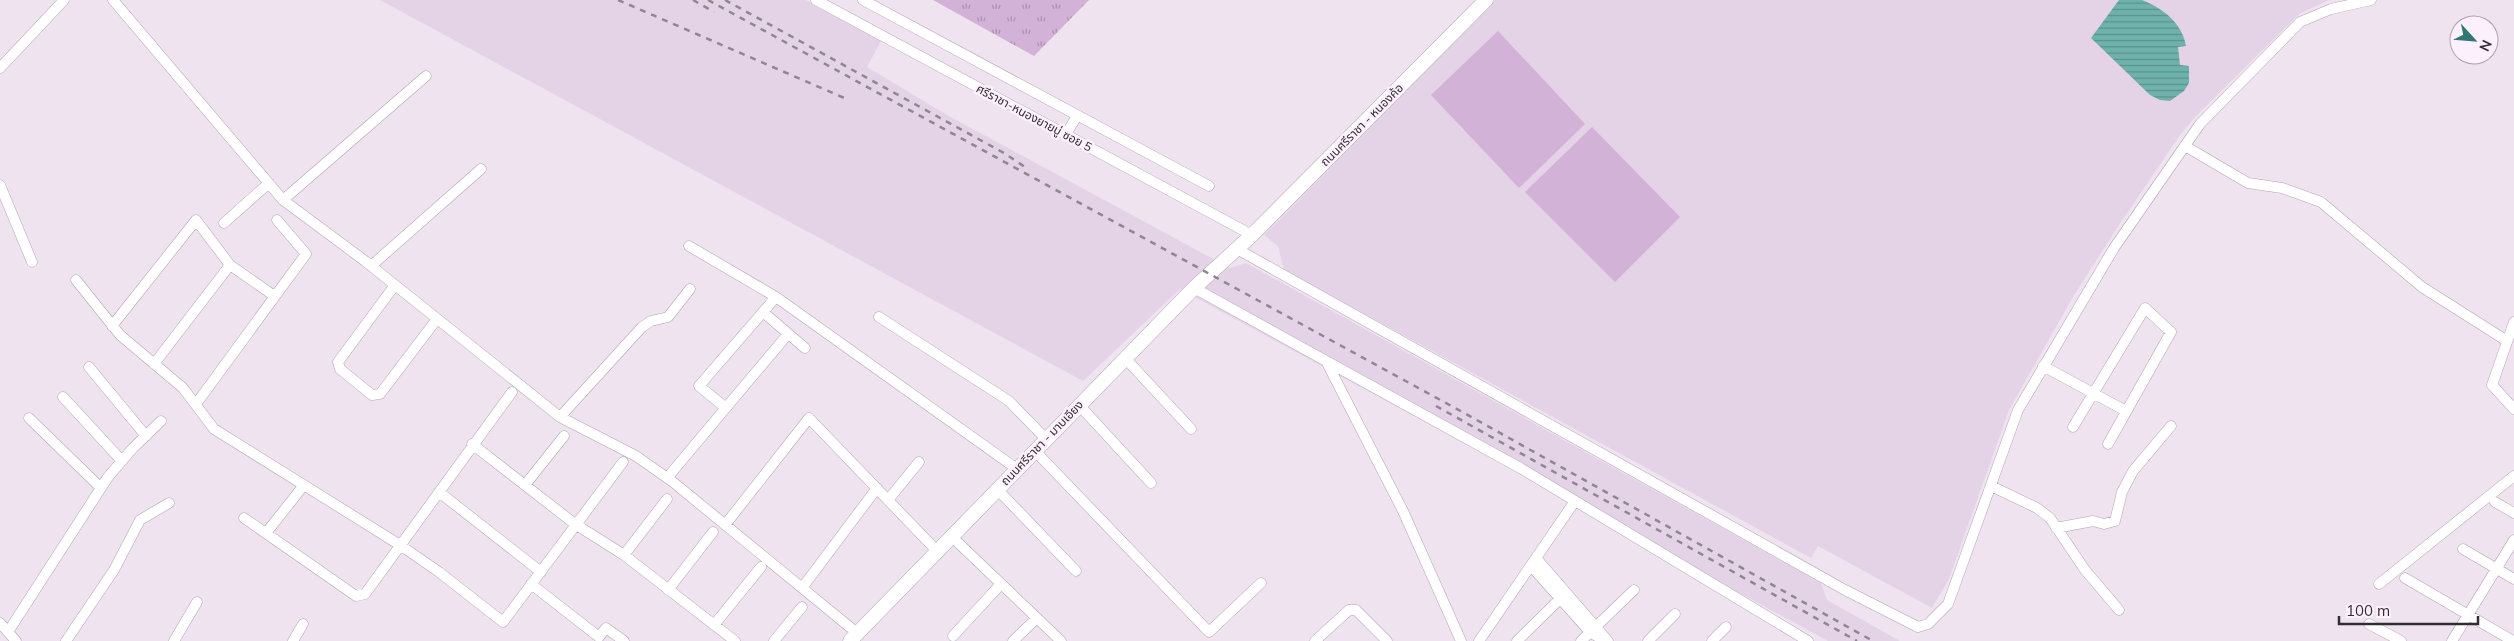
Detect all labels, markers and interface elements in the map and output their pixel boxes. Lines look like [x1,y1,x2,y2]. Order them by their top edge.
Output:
north arrow [2449,15,2499,65]
text: N [2475,37,2496,54]
street label: ถนนศรีราชา - หนองค้อ [1317,80,1406,169]
street label: ศรีราชา-หนองยายบู่ ซอย 5 [974,81,1095,154]
street label: ถนนศรีราชา - มาบเอียง [997,397,1086,488]
scale bar [2339,594,2478,626]
text: 100 m [2346,601,2390,620]

